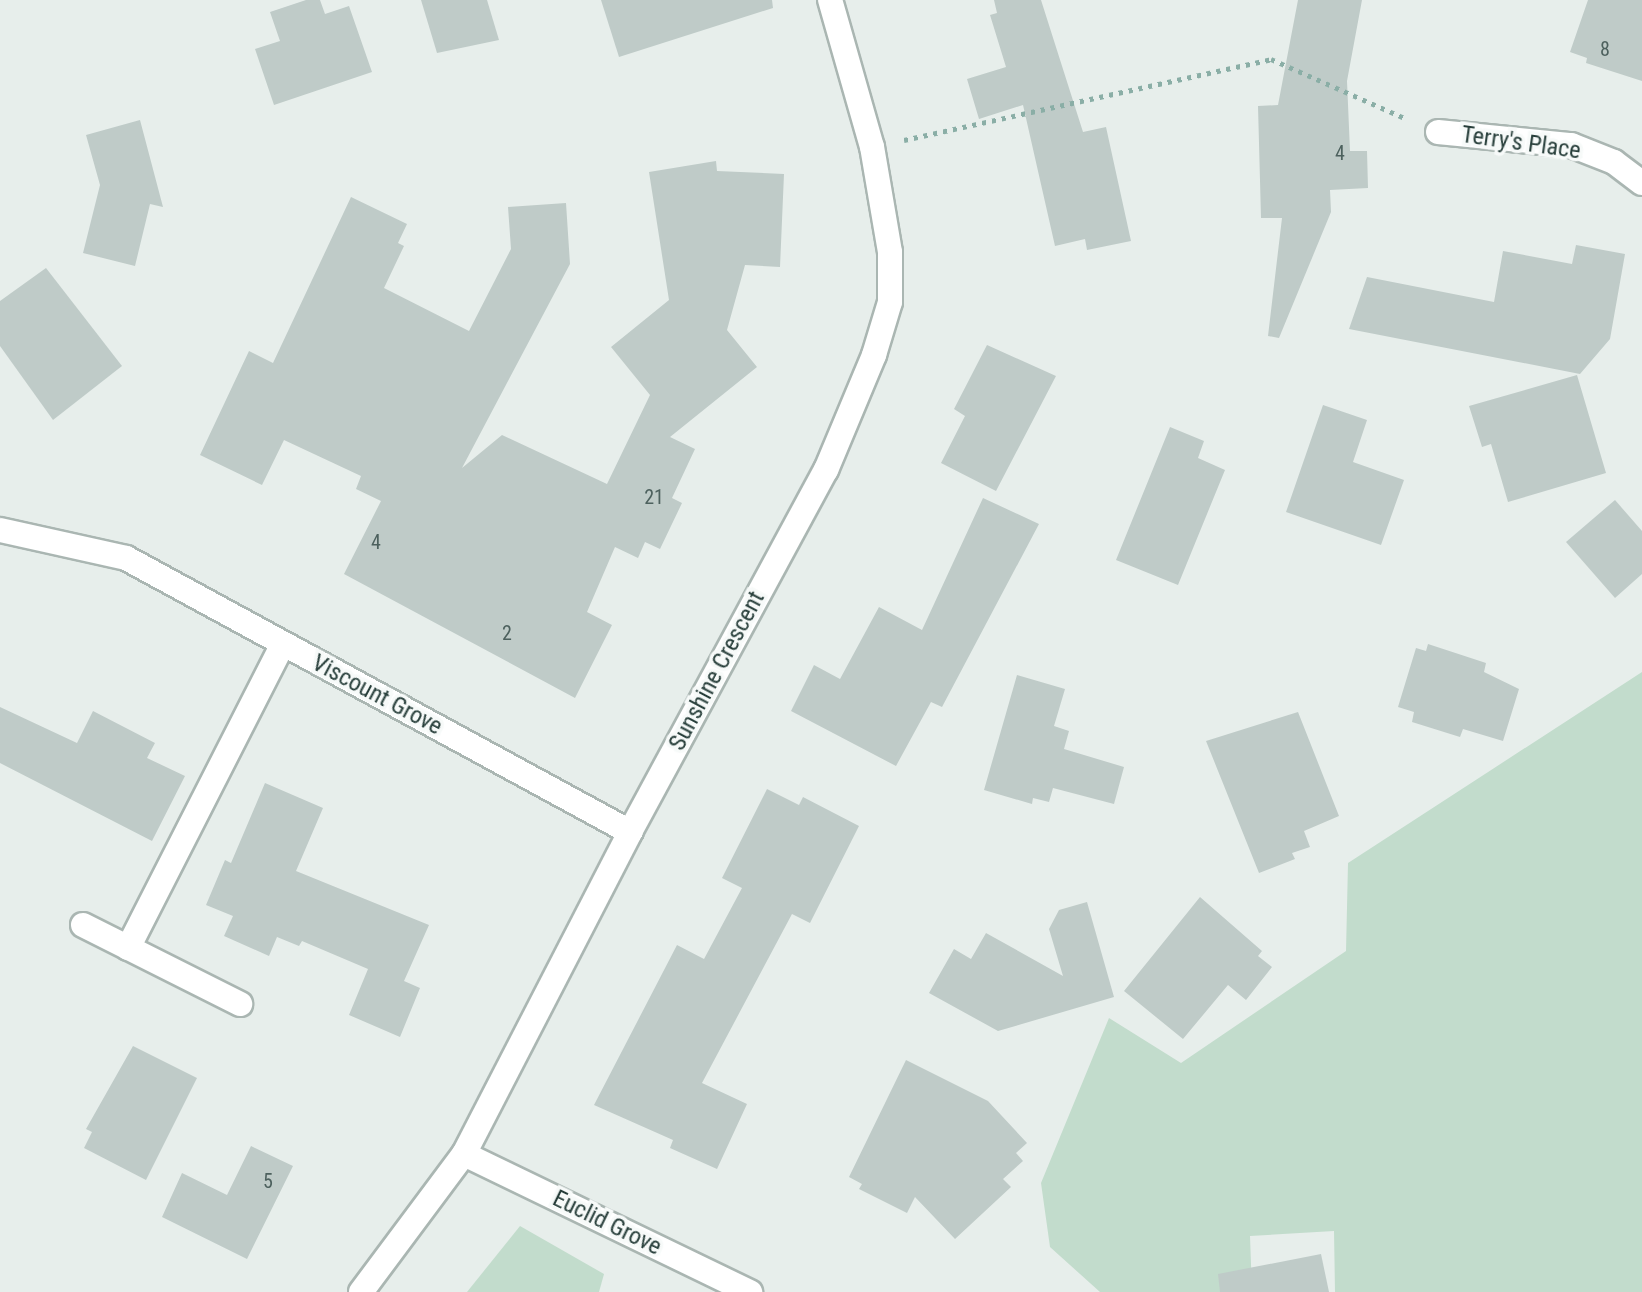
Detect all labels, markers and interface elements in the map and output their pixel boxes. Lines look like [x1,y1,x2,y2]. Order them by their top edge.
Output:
house number: 8 [1600,37,1610,61]
street label: Terry's Place [1460,120,1582,166]
house number: 4 [1335,141,1345,165]
house number: 21 [644,485,664,509]
house number: 4 [371,530,381,554]
street label: Sunshine Crescent [663,587,771,755]
house number: 2 [502,621,512,645]
street label: Viscount Grove [307,649,447,741]
house number: 5 [263,1169,273,1193]
street label: Euclid Grove [548,1184,666,1262]

